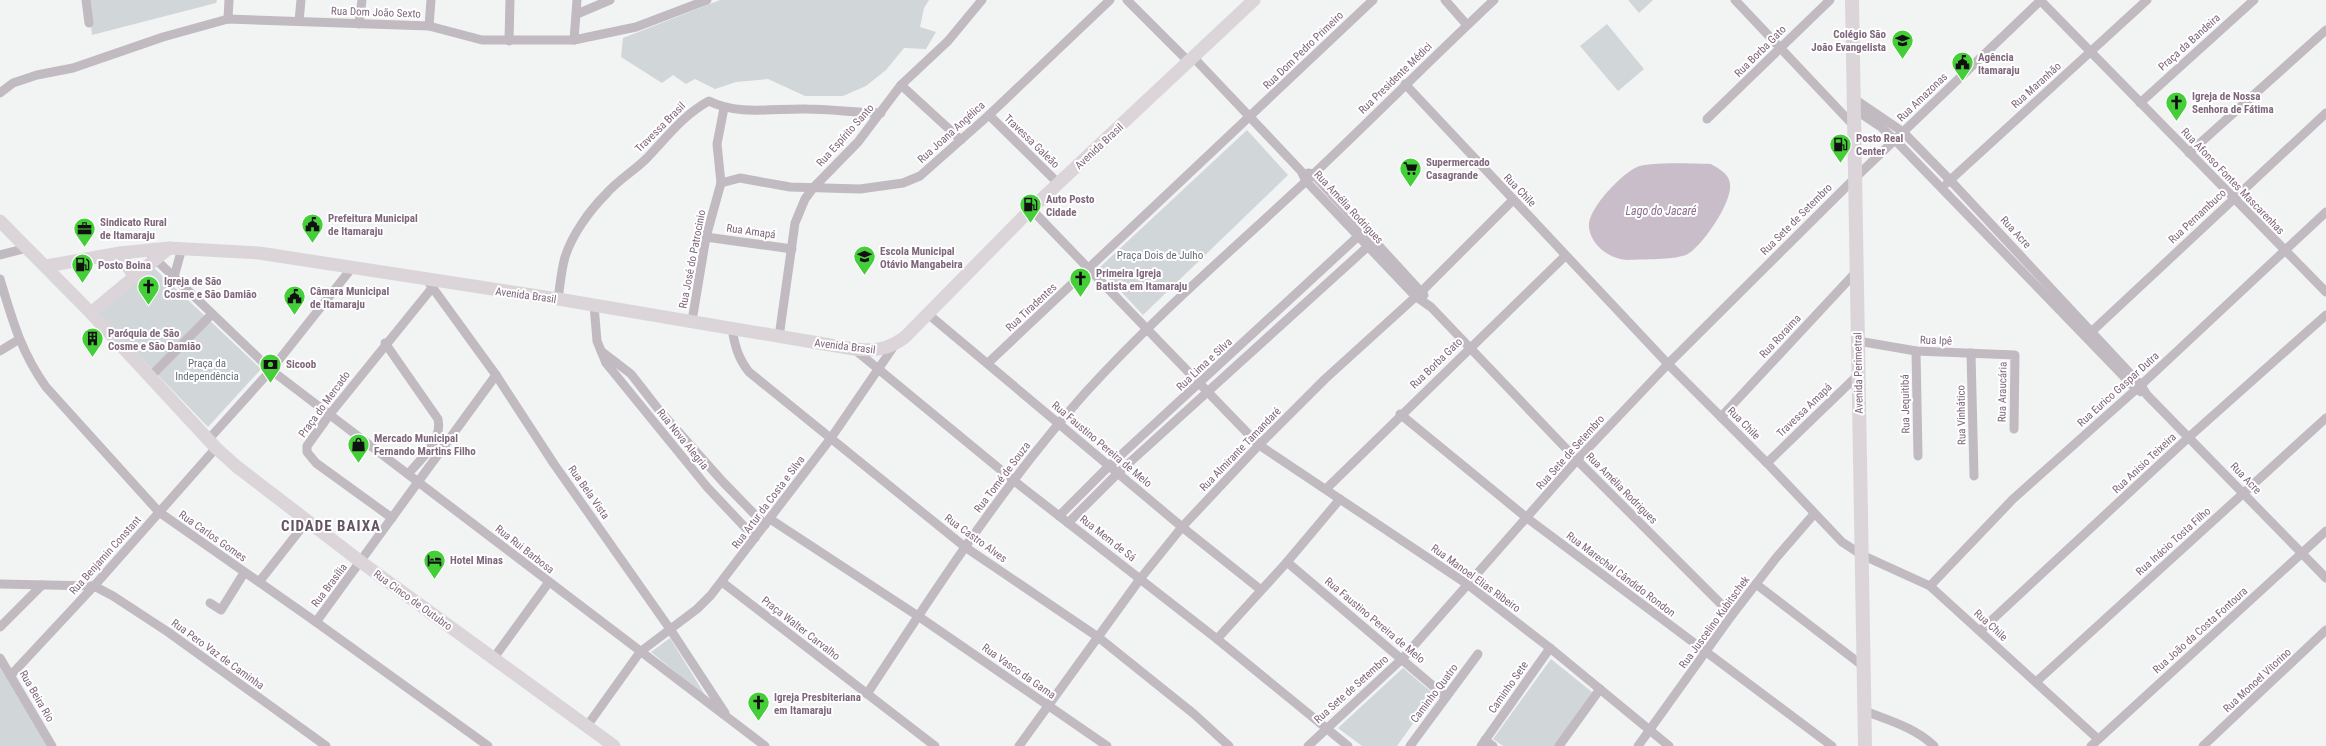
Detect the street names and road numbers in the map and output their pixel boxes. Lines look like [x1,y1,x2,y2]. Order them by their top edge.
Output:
street label: Rua Dom João Sexto [331,4,422,21]
street label: Rua Dom Pedro Primeiro [1261,8,1346,92]
street label: Praça da Bandeira [2156,11,2223,74]
street label: Rua Borba Gato [1732,23,1789,80]
street label: Rua Presidente Médici [1356,40,1435,117]
street label: Rua Maranhão [2009,59,2064,111]
street label: Rua Amazonas [1895,70,1950,125]
street label: Rua Joana Angélica [915,99,988,166]
street label: Travessa Brasil [633,100,688,155]
street label: Rua Espírito Santo [814,101,877,169]
street label: Travessa Galeão [1001,112,1062,171]
street label: Avenida Brasil [1072,121,1126,172]
street label: Rua Afonso Fontes Mascarenhas [2178,125,2287,237]
street label: Rua Amélia Rodrigues [1311,168,1386,247]
street label: Rua Chile [1501,171,1538,210]
street label: Rua Sete de Setembro [1758,181,1835,258]
street label: Rua Pernambuco [2166,186,2229,246]
street label: Rua José do Patrocinio [677,208,709,310]
street label: Rua Acre [1998,214,2034,251]
street label: Rua Amapá [725,222,776,241]
street label: Rua Tiradentes [1003,281,1059,334]
street label: Avenida Brasil [495,285,557,306]
street label: Rua Roraima [1757,312,1804,361]
street label: Avenida Perimetral [1851,332,1866,414]
street label: Rua Ipê [1920,333,1952,348]
street label: Rua Lima e Silva [1174,335,1235,393]
street label: Rua Borba Gato [1408,335,1465,391]
street label: Avenida Brasil [814,336,876,357]
street label: Rua Eurico Gaspar Dutra [2075,349,2162,429]
street label: Rua Araucária [1995,362,2010,422]
street label: Praça do Mercado [296,368,353,440]
street label: Rua Jequitibá [1898,374,1913,434]
street label: Travessa Amapá [1774,381,1835,440]
street label: Rua Vinhático [1954,384,1969,445]
street label: Rua Faustino Pereira de Melo [1049,399,1155,490]
street label: Rua Chile [1725,404,1763,442]
street label: Rua Almirante Tamandaré [1197,405,1284,494]
street label: Rua Nova Alegria [654,406,711,472]
street label: Rua Sete de Setembro [1534,412,1608,492]
street label: Rua Anisio Teixeira [2110,431,2179,496]
street label: Rua Tomé de Souza [972,439,1033,515]
street label: Rua Amélia Rodrigues [1583,450,1660,527]
street label: Rua Artur da Costa e Silva [729,453,808,551]
street label: Rua Acre [2227,460,2264,497]
street label: Rua Bela Vista [565,463,612,522]
street label: Rua Inácio Tosta Filho [2133,504,2214,578]
street label: Rua Carlos Gomes [176,508,249,565]
street label: Rua Castro Alves [942,511,1009,565]
street label: Rua Benjamin Constant [67,513,144,597]
street label: Rua Mem de Sá [1077,513,1138,564]
street label: Rua Rui Barbosa [493,522,557,576]
street label: Rua Marechal Cândido Rondon [1564,529,1678,620]
street label: Rua Manoel Elias Ribeiro [1429,542,1523,615]
street label: Rua Brasília [309,561,350,610]
street label: Rua Cinco de Outubro [371,568,455,634]
street label: Rua Juscelino Kubitschek [1676,573,1752,671]
street label: Rua Faustino Pereira de Melo [1322,575,1428,666]
street label: Rua João da Costa Fontoura [2150,585,2250,676]
street label: Praça Walter Carvalho [759,594,843,663]
street label: Rua Chile [1971,607,2010,644]
street label: Rua Pero Vaz de Caminha [169,616,267,692]
street label: Rua Vasco da Gama [979,641,1058,702]
street label: Rua Monoel Vitorino [2221,645,2294,715]
street label: Rua Sete de Setembro [1311,652,1392,726]
street label: Caminho Sete [1486,659,1531,716]
street label: Caminho Quatro [1408,661,1461,725]
street label: Rua Beira Rio [17,668,57,725]

